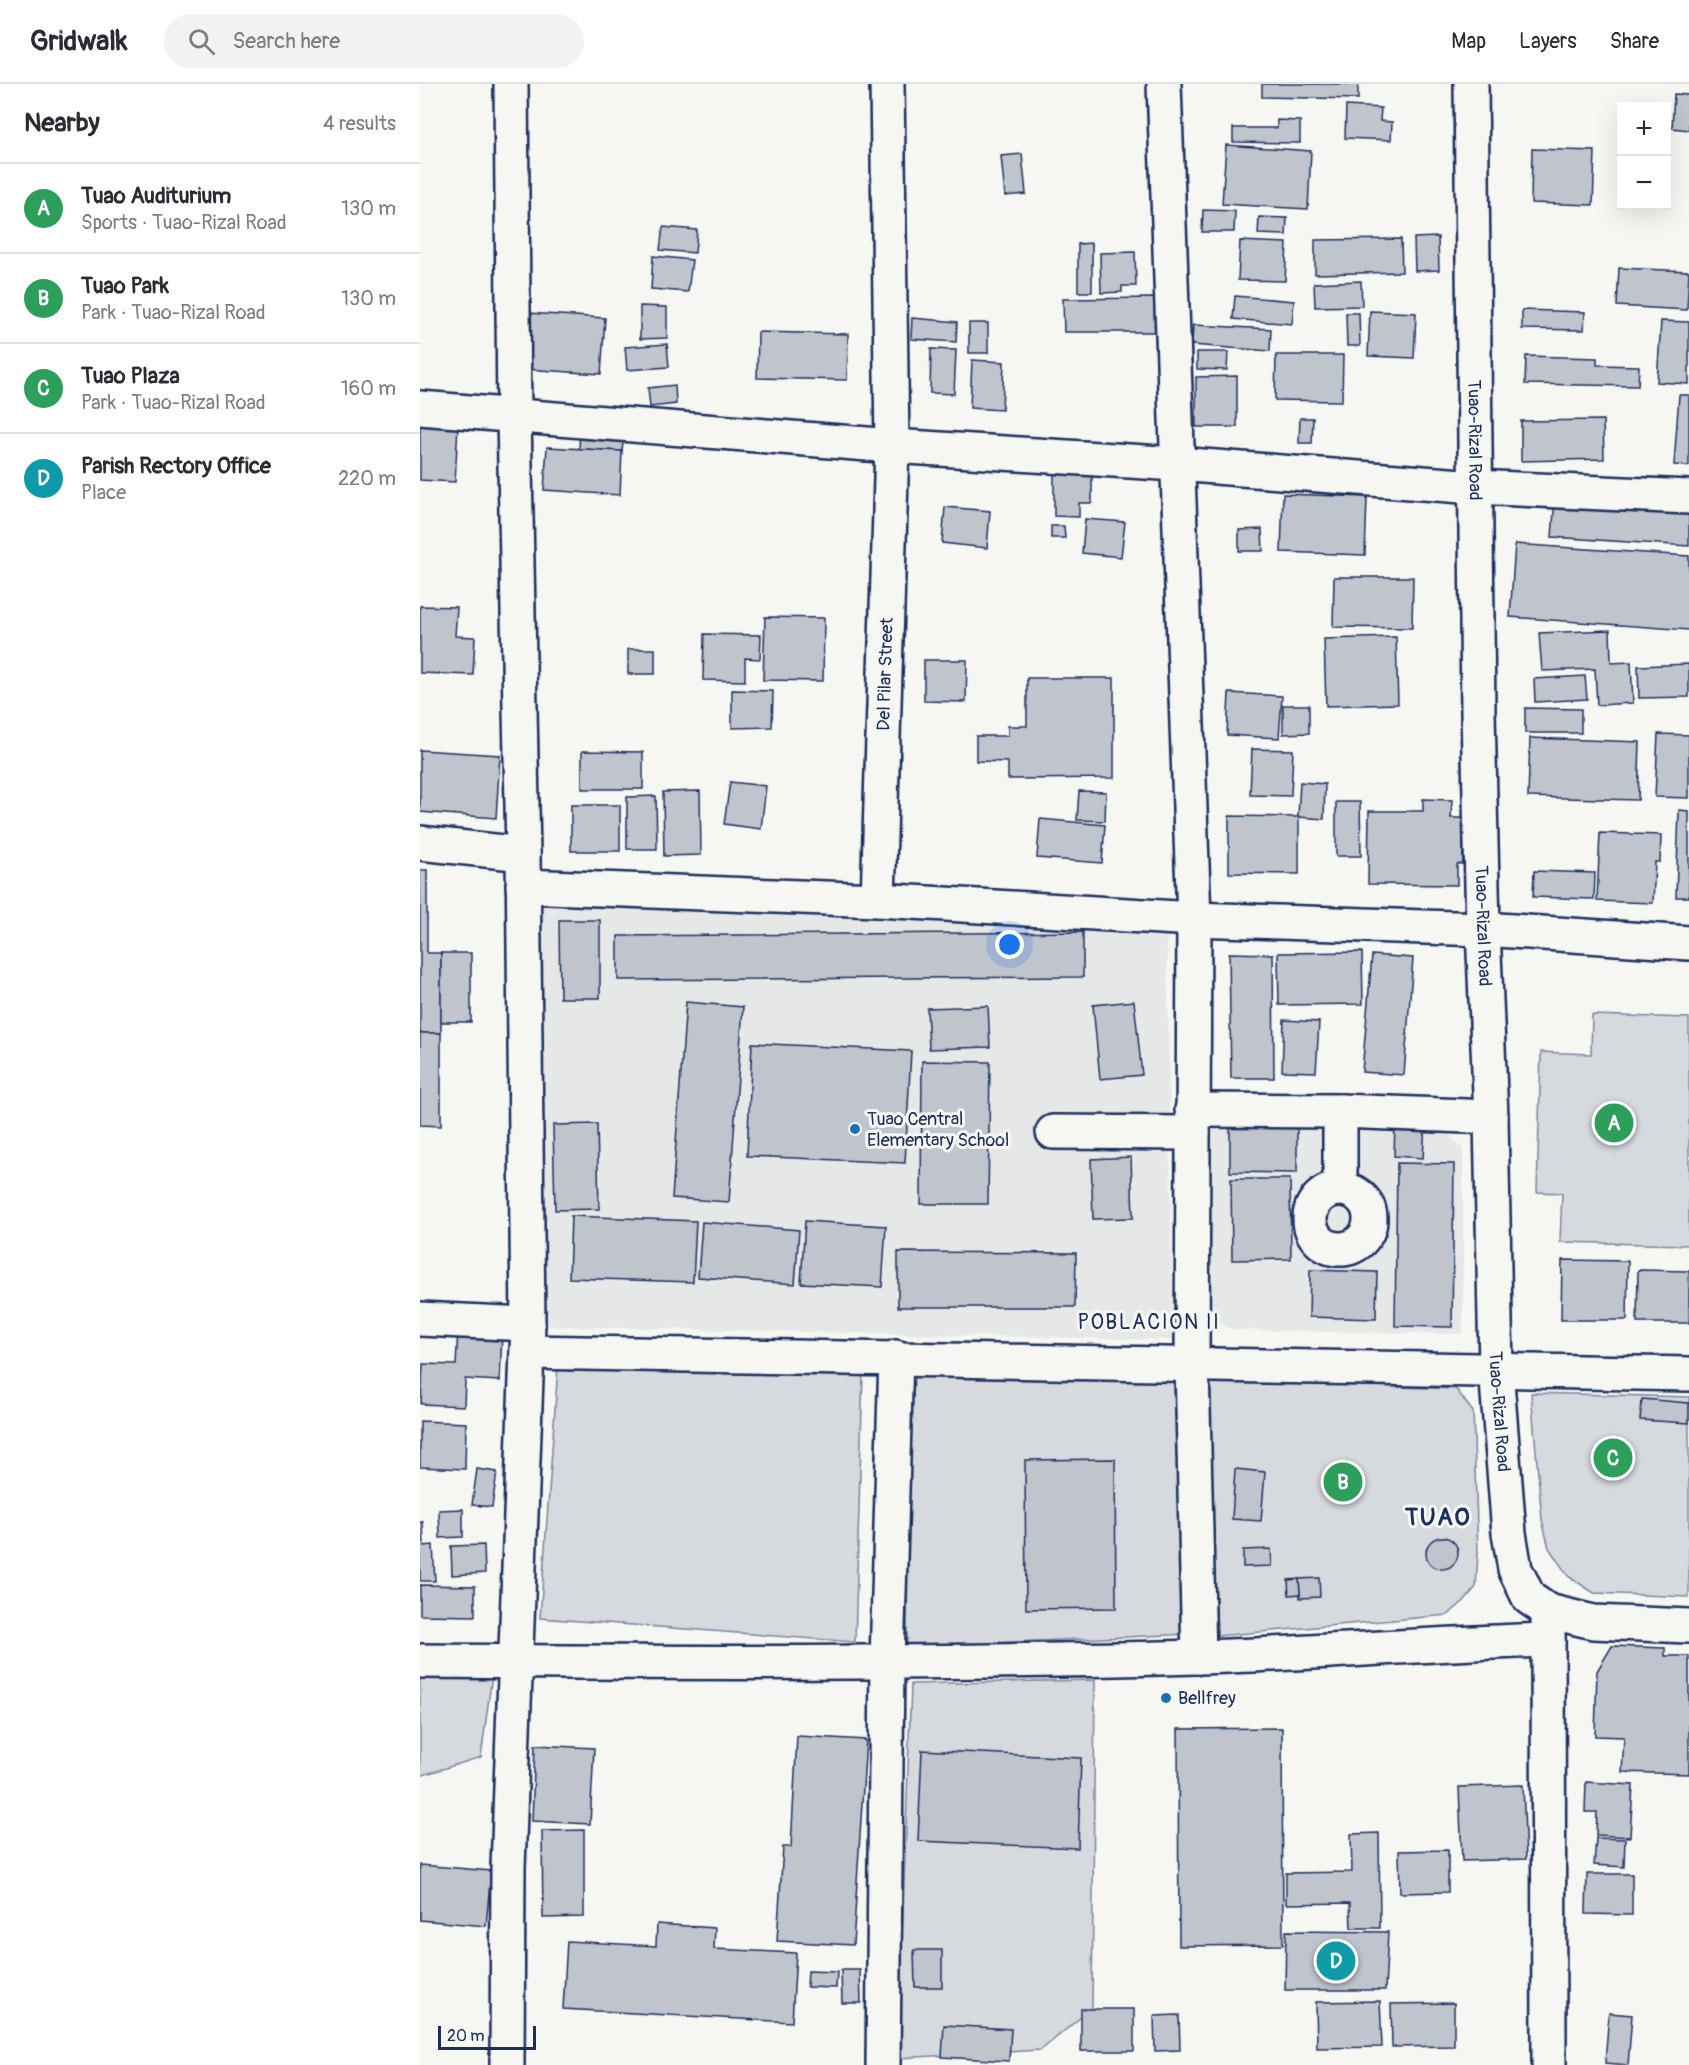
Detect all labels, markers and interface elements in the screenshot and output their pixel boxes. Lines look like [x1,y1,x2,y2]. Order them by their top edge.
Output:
search box [164,14,584,68]
text: Gridwalk [30,24,128,59]
icon: search [185,25,218,58]
text: Search here [233,27,340,55]
text: Map [1451,28,1486,55]
text: Layers [1519,28,1577,55]
text: Share [1610,28,1659,55]
map controls [1617,102,1671,210]
button: + [1617,102,1671,156]
text: Nearby [24,107,100,139]
text: 4 results [323,111,396,136]
button: − [1617,156,1671,210]
text: Tuao Auditurium [81,182,231,210]
text: A [37,196,50,221]
text: 130 m [341,196,396,221]
text: Sports · Tuao-Rizal Road [81,210,287,235]
text: Tuao Park [81,272,169,300]
text: B [38,286,49,311]
text: 130 m [341,286,396,311]
text: Park · Tuao-Rizal Road [81,300,266,325]
text: Tuao Plaza [81,362,180,390]
text: C [37,376,50,401]
text: 160 m [341,376,396,401]
street label: Tuao-Rizal Road [1462,379,1487,501]
text: Park · Tuao-Rizal Road [81,390,266,415]
text: Parish Rectory Office [81,452,271,480]
text: D [37,466,50,491]
text: 220 m [338,466,396,491]
text: Place [81,480,126,505]
street label: Del Pilar Street [872,616,899,731]
street label: Tuao-Rizal Road [1470,865,1496,987]
your location [995,930,1024,959]
pin: A [1594,1100,1634,1146]
place label: Tuao Central Elementary School [867,1108,1009,1152]
marker: Tuao Central Elementary School [848,1122,862,1136]
district label: POBLACION II [1077,1309,1221,1336]
street label: Tuao-Rizal Road [1484,1351,1515,1473]
pin: C [1594,1436,1632,1480]
pin: B [1324,1460,1362,1504]
district label: TUAO [1404,1503,1471,1532]
place label: Bellfrey [1178,1687,1236,1710]
marker: Bellfrey [1159,1691,1173,1705]
pin: D [1316,1938,1356,1984]
scale bar [438,2023,536,2050]
text: 20 m [447,2026,485,2046]

